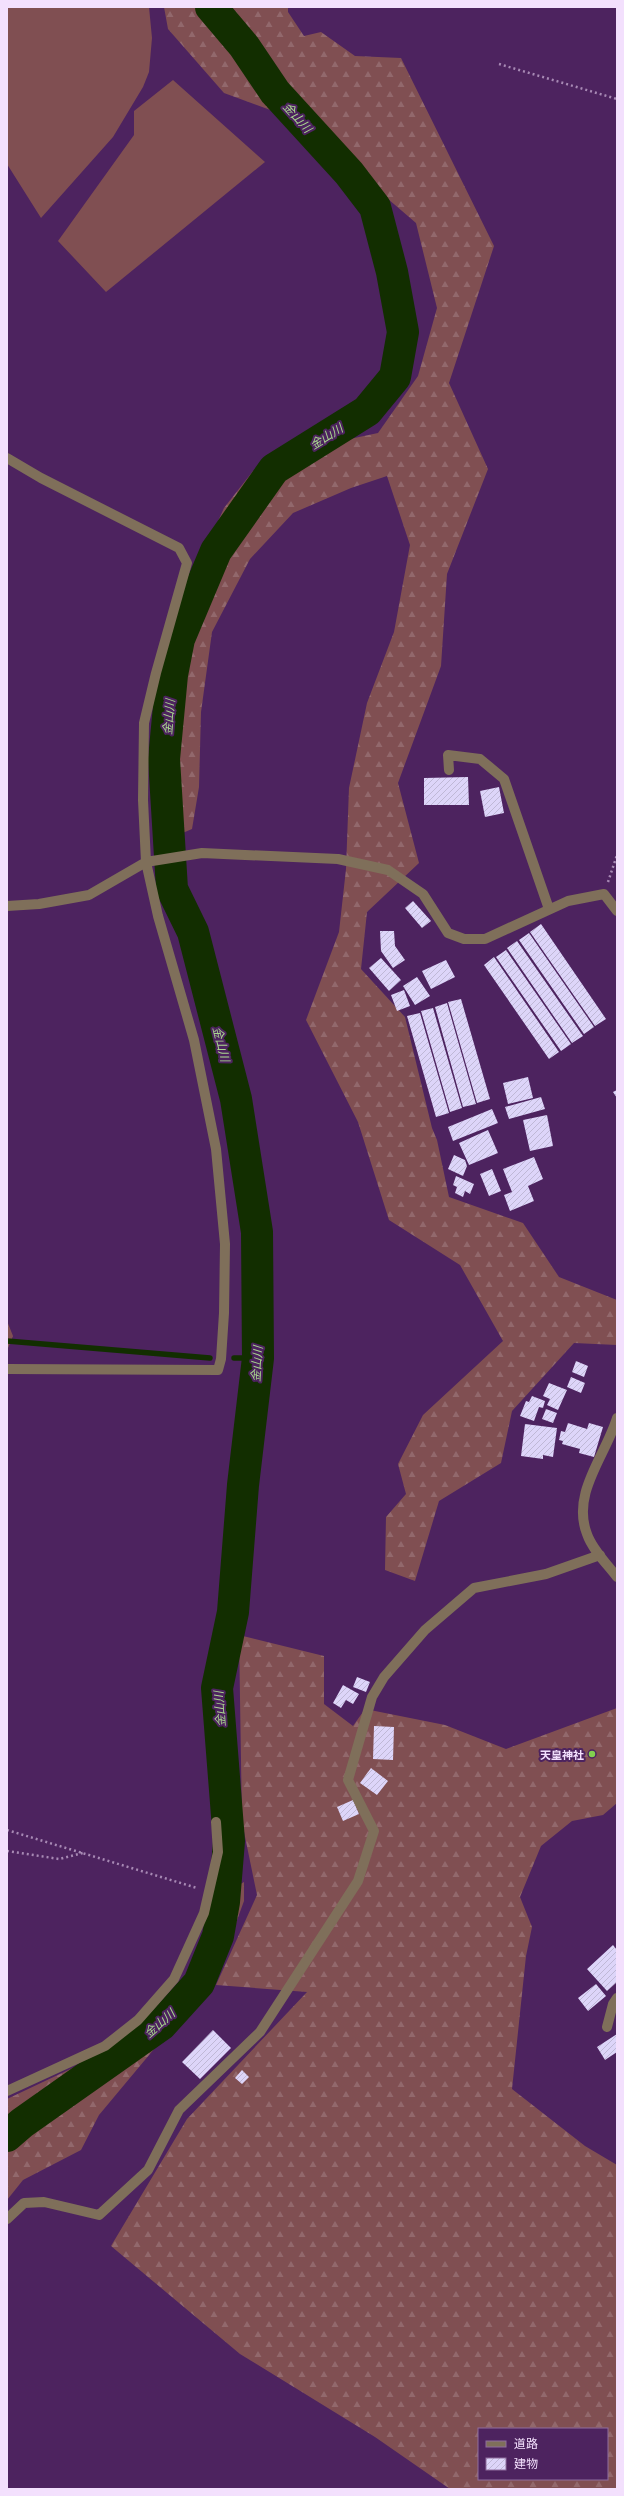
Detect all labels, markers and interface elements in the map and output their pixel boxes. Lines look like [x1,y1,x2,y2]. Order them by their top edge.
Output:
water label: 金山川 [281,99,317,137]
water label: 金山川 [307,419,347,451]
water label: 金山川 [159,696,177,736]
water label: 金山川 [211,1025,234,1065]
water label: 金山川 [248,1344,264,1382]
water label: 金山川 [211,1689,227,1727]
place label: 天皇神社 [540,1748,584,1761]
marker: 天皇神社 [587,1749,597,1759]
water label: 金山川 [141,2005,179,2040]
legend [478,2428,608,2480]
text: 道路 [514,2436,538,2450]
text: 建物 [514,2456,538,2470]

